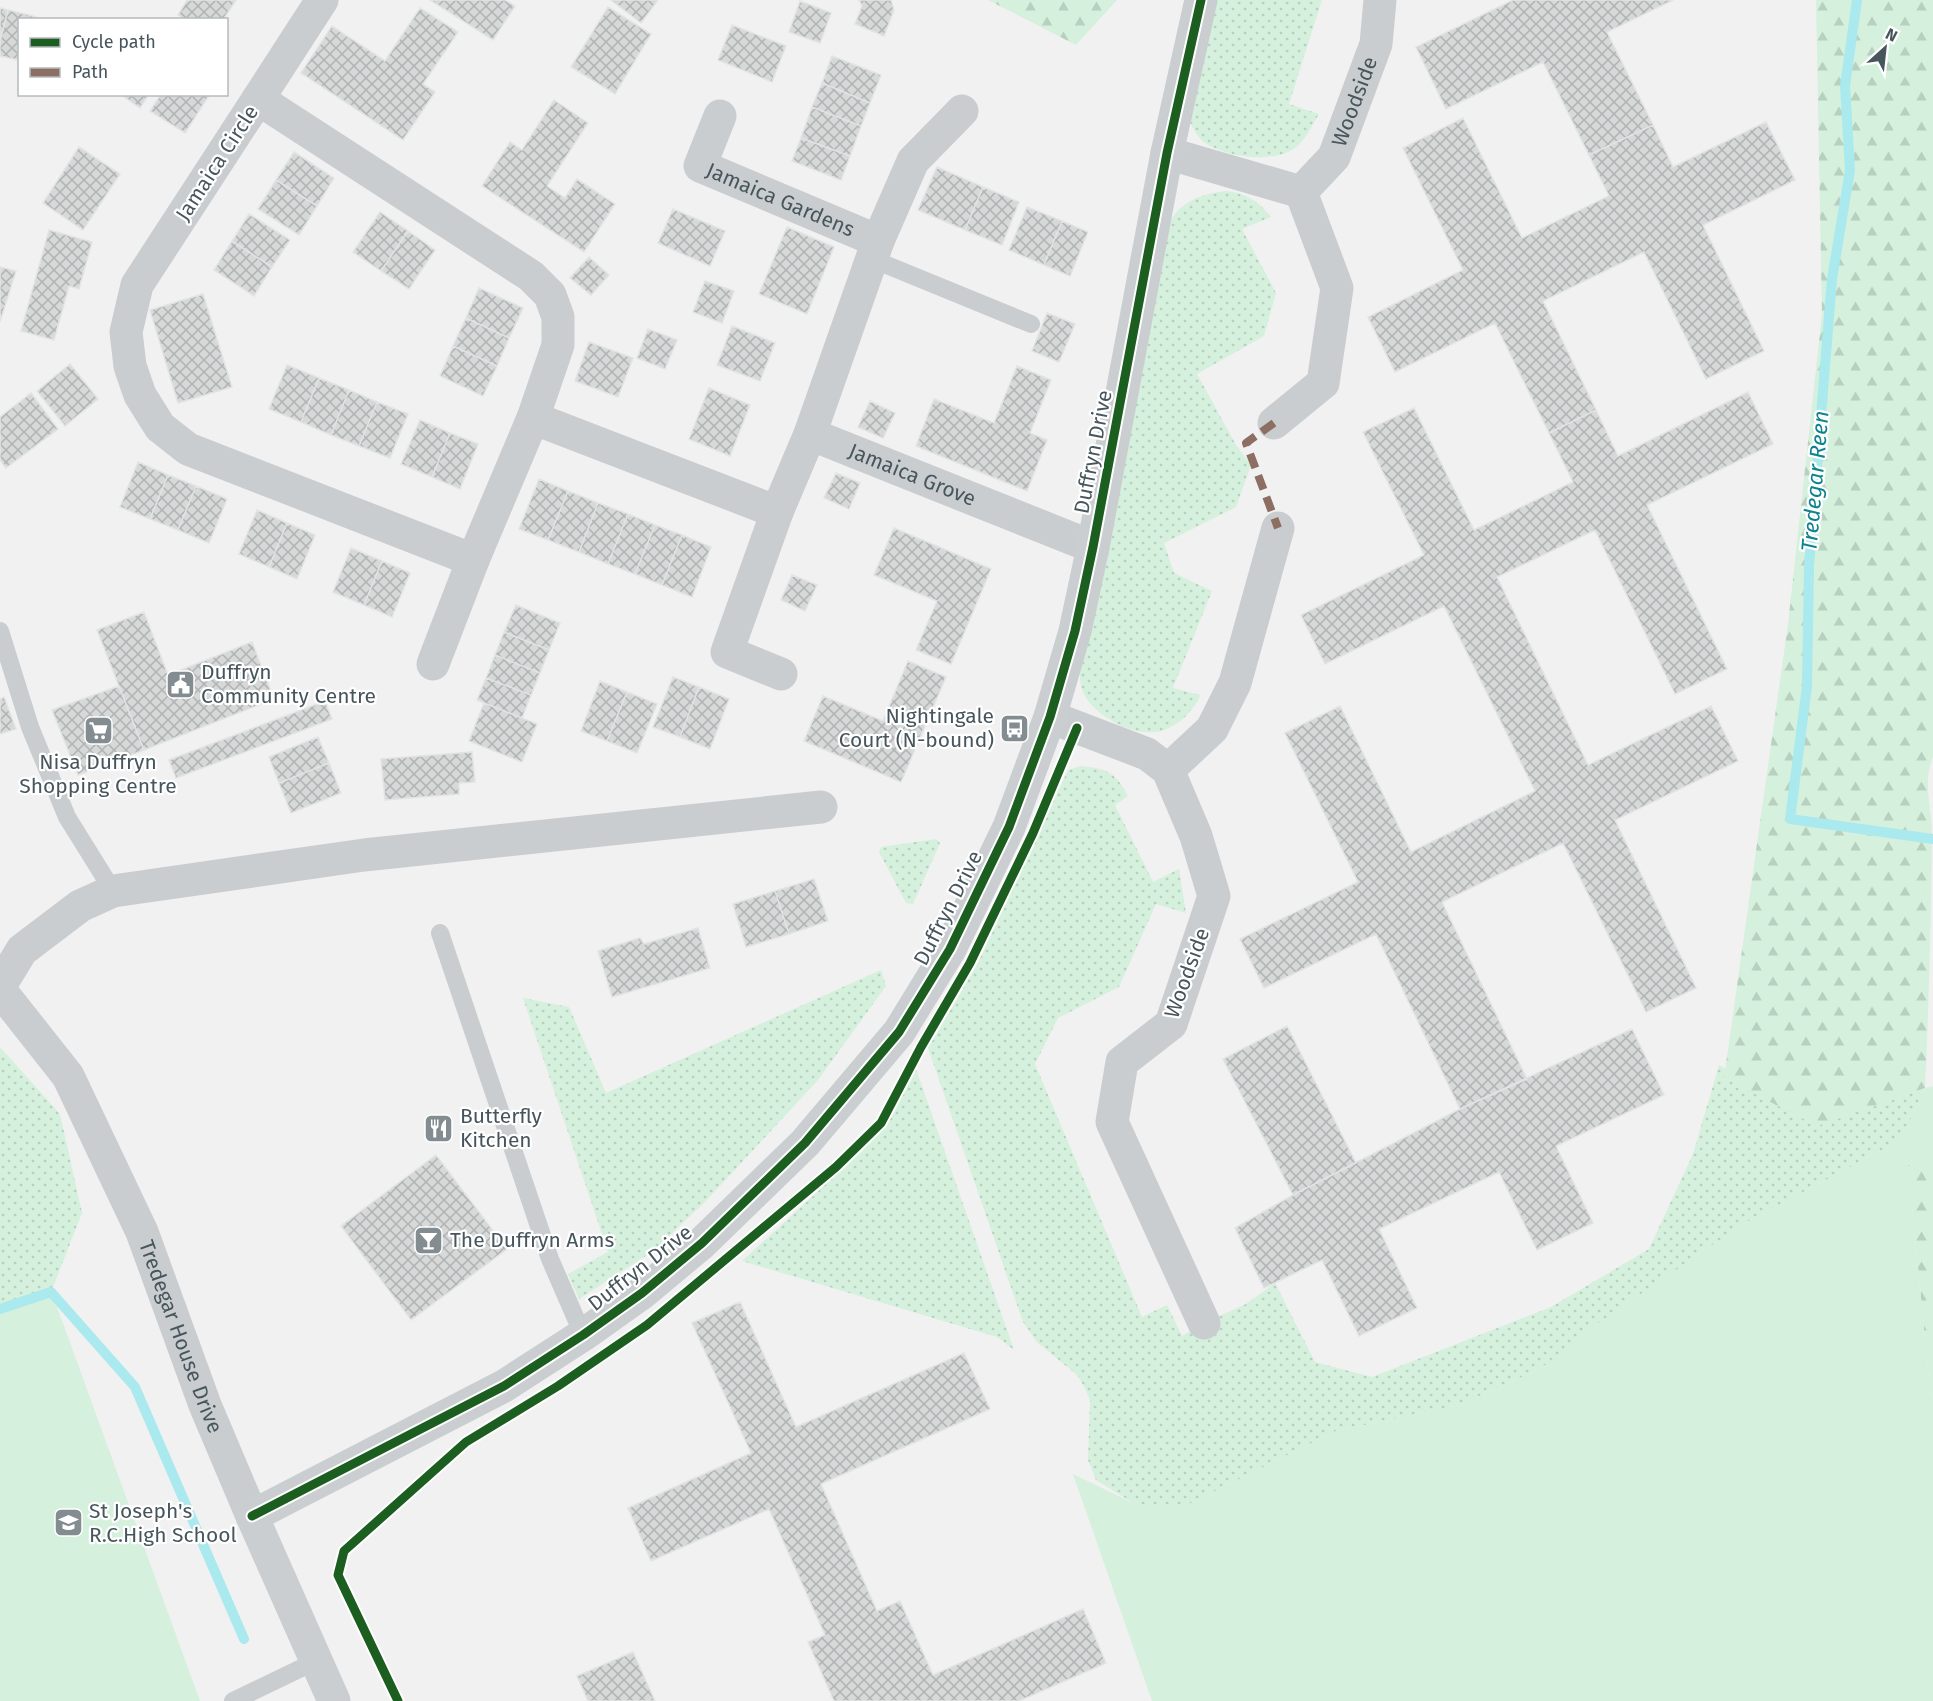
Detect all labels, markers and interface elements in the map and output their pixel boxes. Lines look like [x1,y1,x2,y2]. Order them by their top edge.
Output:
legend [18,18,228,96]
north arrow [1855,18,1915,78]
text: N [1883,24,1901,46]
text: Cycle path [72,31,156,53]
street label: Woodside [1326,53,1383,150]
text: Path [72,61,108,83]
street label: Jamaica Circle [170,100,264,226]
street label: Jamaica Gardens [702,157,859,243]
street label: Duffryn Drive [1068,388,1118,516]
water label: Tredegar Reen [1795,409,1835,553]
street label: Jamaica Grove [845,438,980,512]
place label: Duffryn Community Centre [201,659,376,709]
public building icon: Duffryn Community Centre [164,668,196,700]
place label: Nightingale Court (N-bound) [839,703,994,753]
bus stop icon: Nightingale Court (N-bound) [999,712,1031,744]
supermarket icon: Nisa Duffryn Shopping Centre [82,715,114,747]
place label: Nisa Duffryn Shopping Centre [19,749,177,799]
street label: Duffryn Drive [908,846,988,970]
street label: Woodside [1159,924,1215,1022]
place label: Butterfly Kitchen [460,1103,543,1153]
restaurant icon: Butterfly Kitchen [423,1112,455,1144]
street label: Duffryn Drive [583,1219,697,1317]
bar icon: The Duffryn Arms [413,1224,445,1256]
place label: The Duffryn Arms [450,1227,614,1253]
street label: Tredegar House Drive [133,1237,228,1437]
place label: St Joseph's R.C.High School [89,1498,237,1548]
school or university icon: St Joseph's R.C.High School [52,1507,84,1539]

